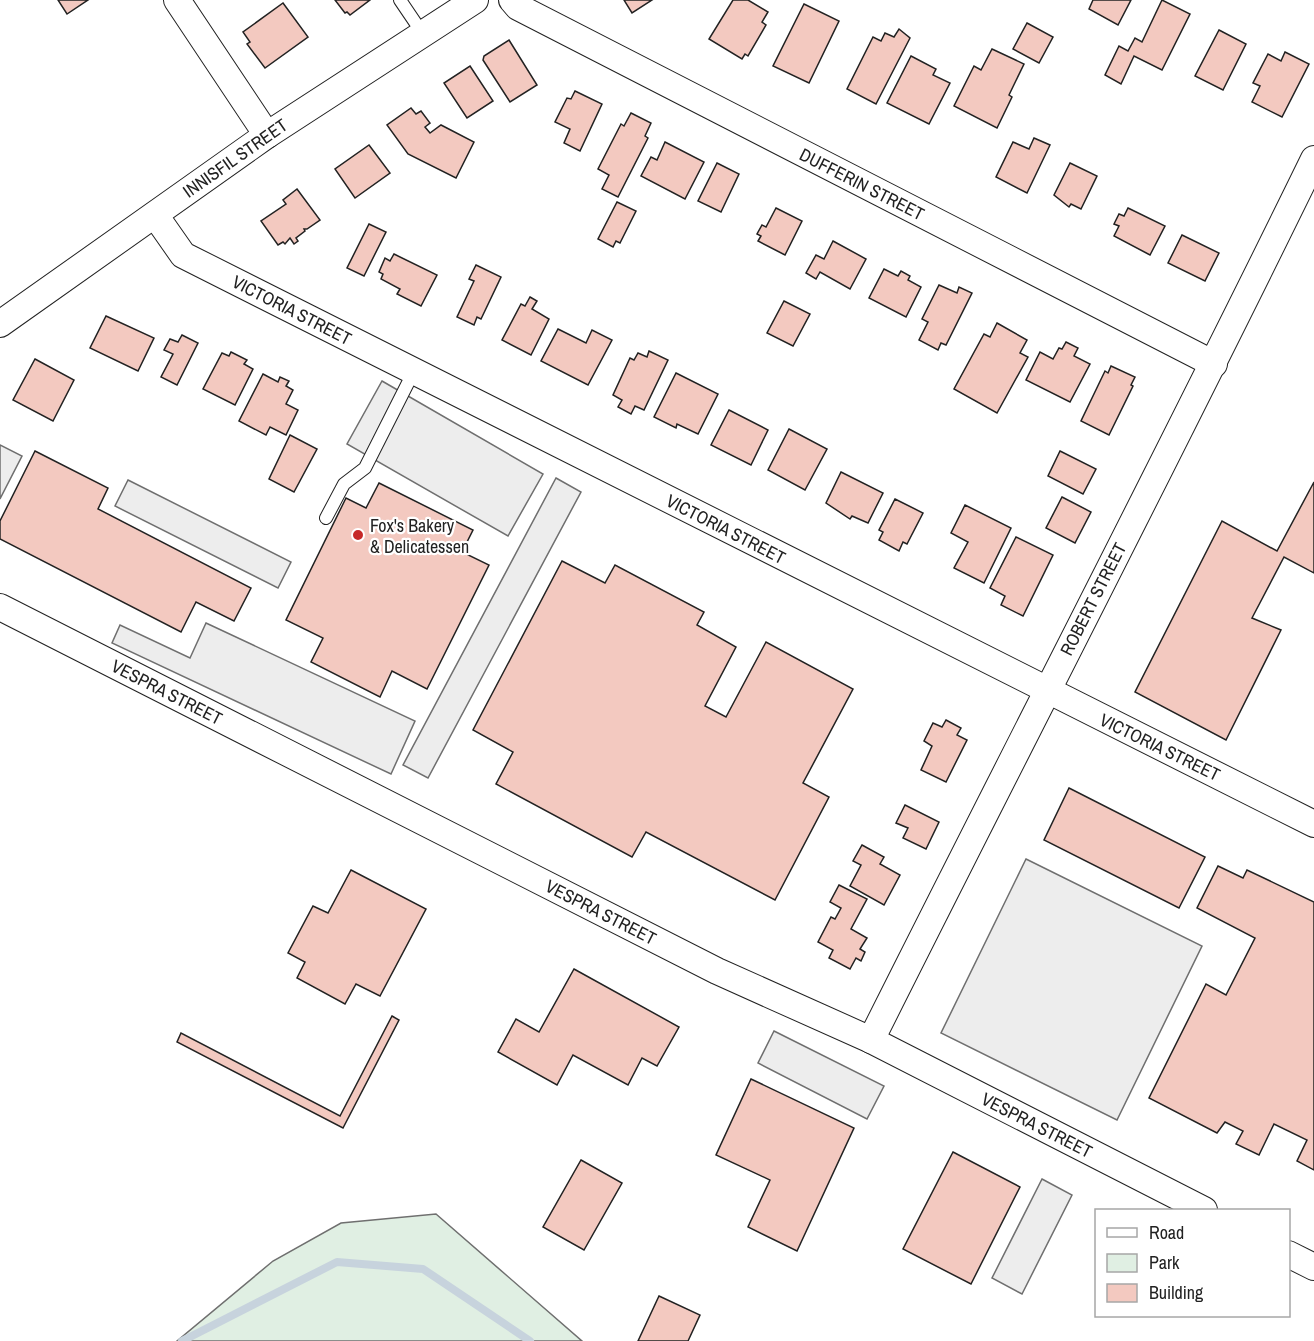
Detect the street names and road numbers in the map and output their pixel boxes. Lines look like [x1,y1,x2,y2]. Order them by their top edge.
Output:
street label: INNISFIL STREET [178,113,292,203]
street label: DUFFERIN STREET [795,142,929,226]
street label: VICTORIA STREET [228,269,356,351]
street label: VICTORIA STREET [662,488,790,570]
street label: ROBERT STREET [1054,538,1132,660]
street label: VESPRA STREET [107,653,227,731]
street label: VICTORIA STREET [1096,707,1224,787]
street label: VESPRA STREET [541,873,661,951]
street label: VESPRA STREET [977,1086,1097,1164]

